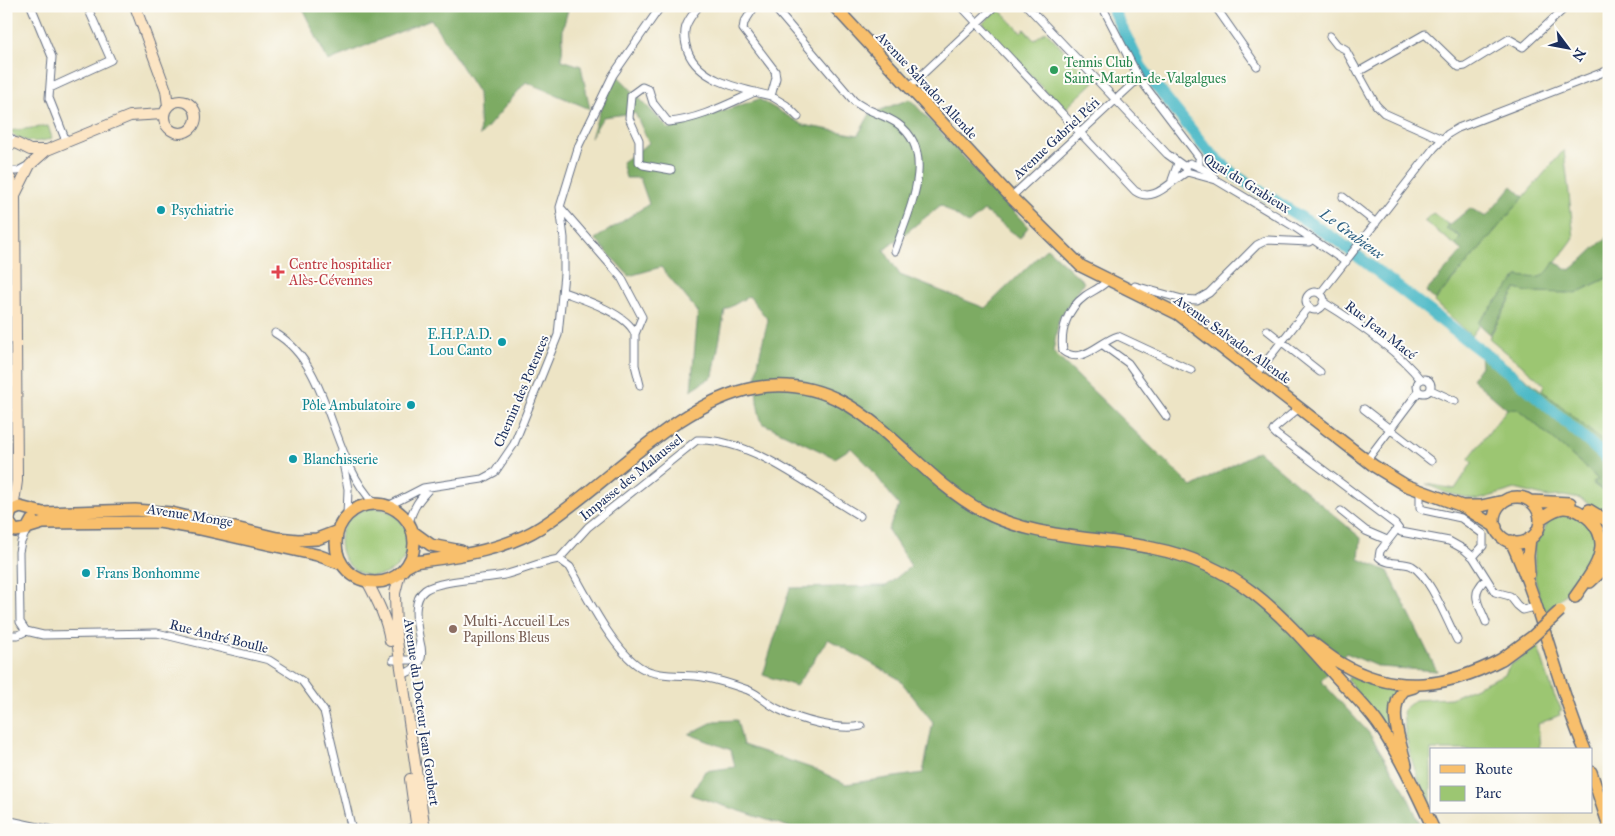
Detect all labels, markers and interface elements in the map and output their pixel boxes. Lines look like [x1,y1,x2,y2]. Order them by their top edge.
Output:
north arrow [1542,22,1592,72]
street label: Avenue Salvador Allende [872,27,981,143]
text: N [1568,45,1589,64]
place label: Tennis Club Saint-Martin-de-Valgalgues [1064,54,1226,87]
marker: Tennis Club Saint-Martin-de-Valgalgues [1048,64,1060,76]
street label: Avenue Gabriel Péri [1009,94,1103,184]
street label: Quai du Grabieux [1200,150,1294,217]
place label: Psychiatrie [171,202,234,219]
marker: Psychiatrie [155,204,167,216]
water label: Le Grabieux [1316,204,1388,264]
place label: Centre hospitalier Alès-Cévennes [288,256,392,289]
marker: Centre hospitalier Alès-Cévennes [271,265,285,279]
street label: Avenue Salvador Allende [1170,291,1295,388]
street label: Rue Jean Macé [1341,297,1420,364]
place label: E.H.P.A.D. Lou Canto [427,326,492,359]
street label: Chemin des Potences [490,332,553,450]
marker: E.H.P.A.D. Lou Canto [496,336,508,348]
place label: Pôle Ambulatoire [302,397,401,414]
marker: Pôle Ambulatoire [405,399,417,411]
street label: Impasse des Malaussel [576,430,687,524]
place label: Blanchisserie [303,451,378,468]
marker: Blanchisserie [287,453,299,465]
street label: Avenue Monge [145,500,234,531]
place label: Frans Bonhomme [96,565,200,582]
marker: Frans Bonhomme [80,567,92,579]
place label: Multi-Accueil Les Papillons Bleus [463,613,569,646]
street label: Rue André Boulle [168,616,270,657]
street label: Avenue du Docteur Jean Goubert [399,617,443,807]
marker: Multi-Accueil Les Papillons Bleus [447,623,459,635]
legend [1430,748,1592,814]
text: Route [1475,760,1513,778]
text: Parc [1475,784,1502,802]

